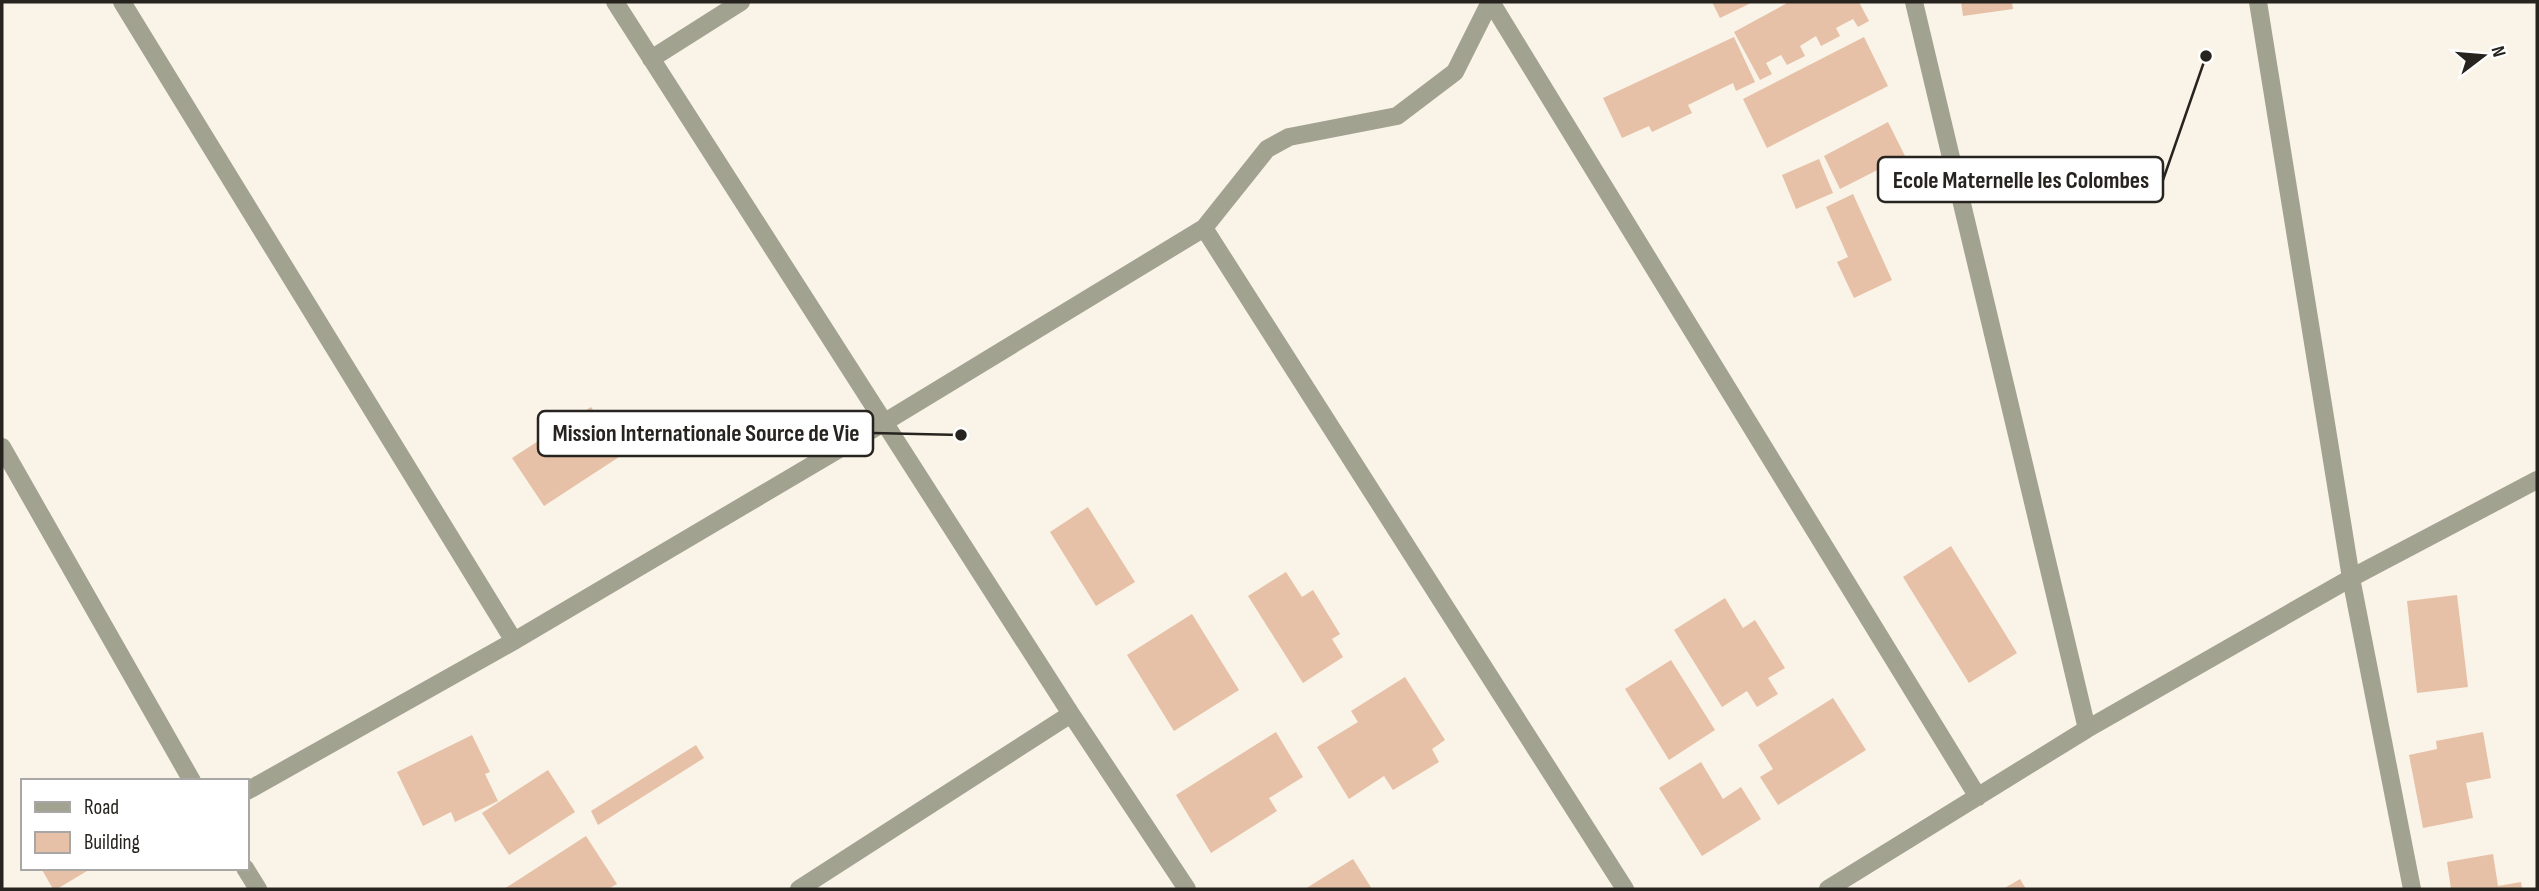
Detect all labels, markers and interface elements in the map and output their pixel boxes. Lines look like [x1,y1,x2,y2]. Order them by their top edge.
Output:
north arrow [2448,21,2518,91]
text: N [2485,44,2510,60]
callout: Ecole Maternelle les Colombes [1878,157,2163,202]
text: Ecole Maternelle les Colombes [1893,166,2149,195]
callout: Mission Internationale Source de Vie [538,411,873,456]
text: Mission Internationale Source de Vie [552,419,860,448]
legend [21,779,248,870]
text: Road [84,795,119,820]
text: Building [84,830,140,855]

